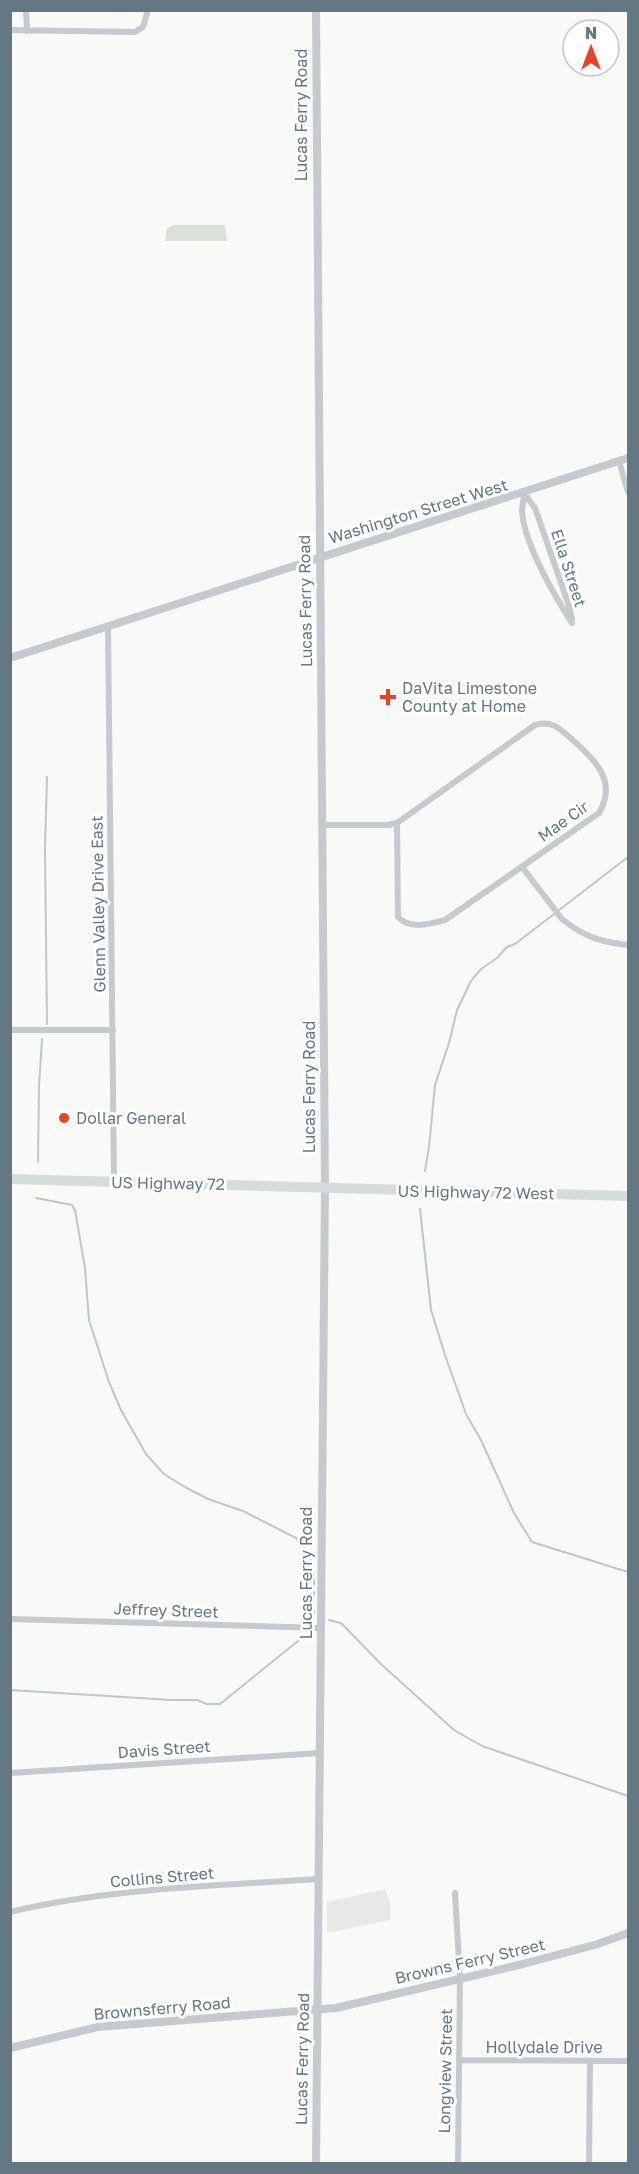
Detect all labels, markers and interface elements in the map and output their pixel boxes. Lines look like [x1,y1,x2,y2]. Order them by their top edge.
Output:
north arrow [561,18,621,78]
text: N [585,23,597,43]
street label: Lucas Ferry Road [291,49,311,181]
street label: Washington Street West [326,474,510,548]
street label: Ella Street [547,527,591,609]
street label: Lucas Ferry Road [294,535,316,667]
place label: DaVita Limestone County at Home [402,678,537,716]
marker: DaVita Limestone County at Home [379,688,397,706]
street label: Mae Cir [534,796,592,846]
street label: Glenn Valley Drive East [86,815,110,993]
street label: Lucas Ferry Road [299,1021,319,1153]
place label: Dollar General [76,1108,186,1128]
marker: Dollar General [57,1111,71,1125]
street label: US Highway 72 [111,1172,225,1194]
street label: US Highway 72 West [397,1181,555,1203]
street label: Lucas Ferry Road [296,1507,316,1639]
street label: Jeffrey Street [113,1598,219,1622]
street label: Davis Street [117,1736,211,1762]
street label: Collins Street [109,1862,215,1892]
street label: Browns Ferry Street [393,1934,547,1988]
street label: Brownsferry Road [93,1992,231,2024]
street label: Lucas Ferry Road [291,1993,313,2125]
street label: Longview Street [434,2008,456,2134]
street label: Hollydale Drive [485,2037,603,2057]

